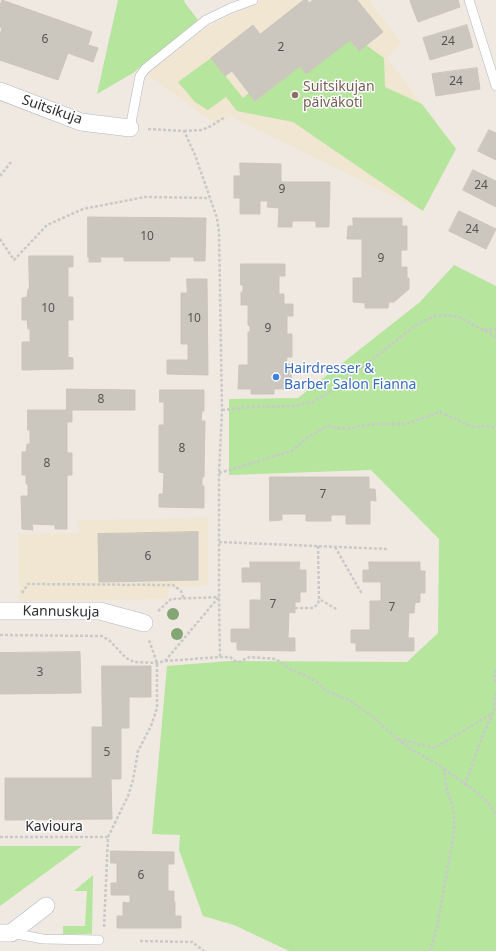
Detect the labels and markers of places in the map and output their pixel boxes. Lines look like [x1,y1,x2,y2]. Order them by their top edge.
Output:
place label: Suitsikujan päiväkoti [303,79,375,112]
marker: Suitsikujan päiväkoti [290,90,300,100]
place label: Hairdresser & Barber Salon Fianna [284,361,416,394]
marker: Hairdresser & Barber Salon Fianna [271,372,281,382]

